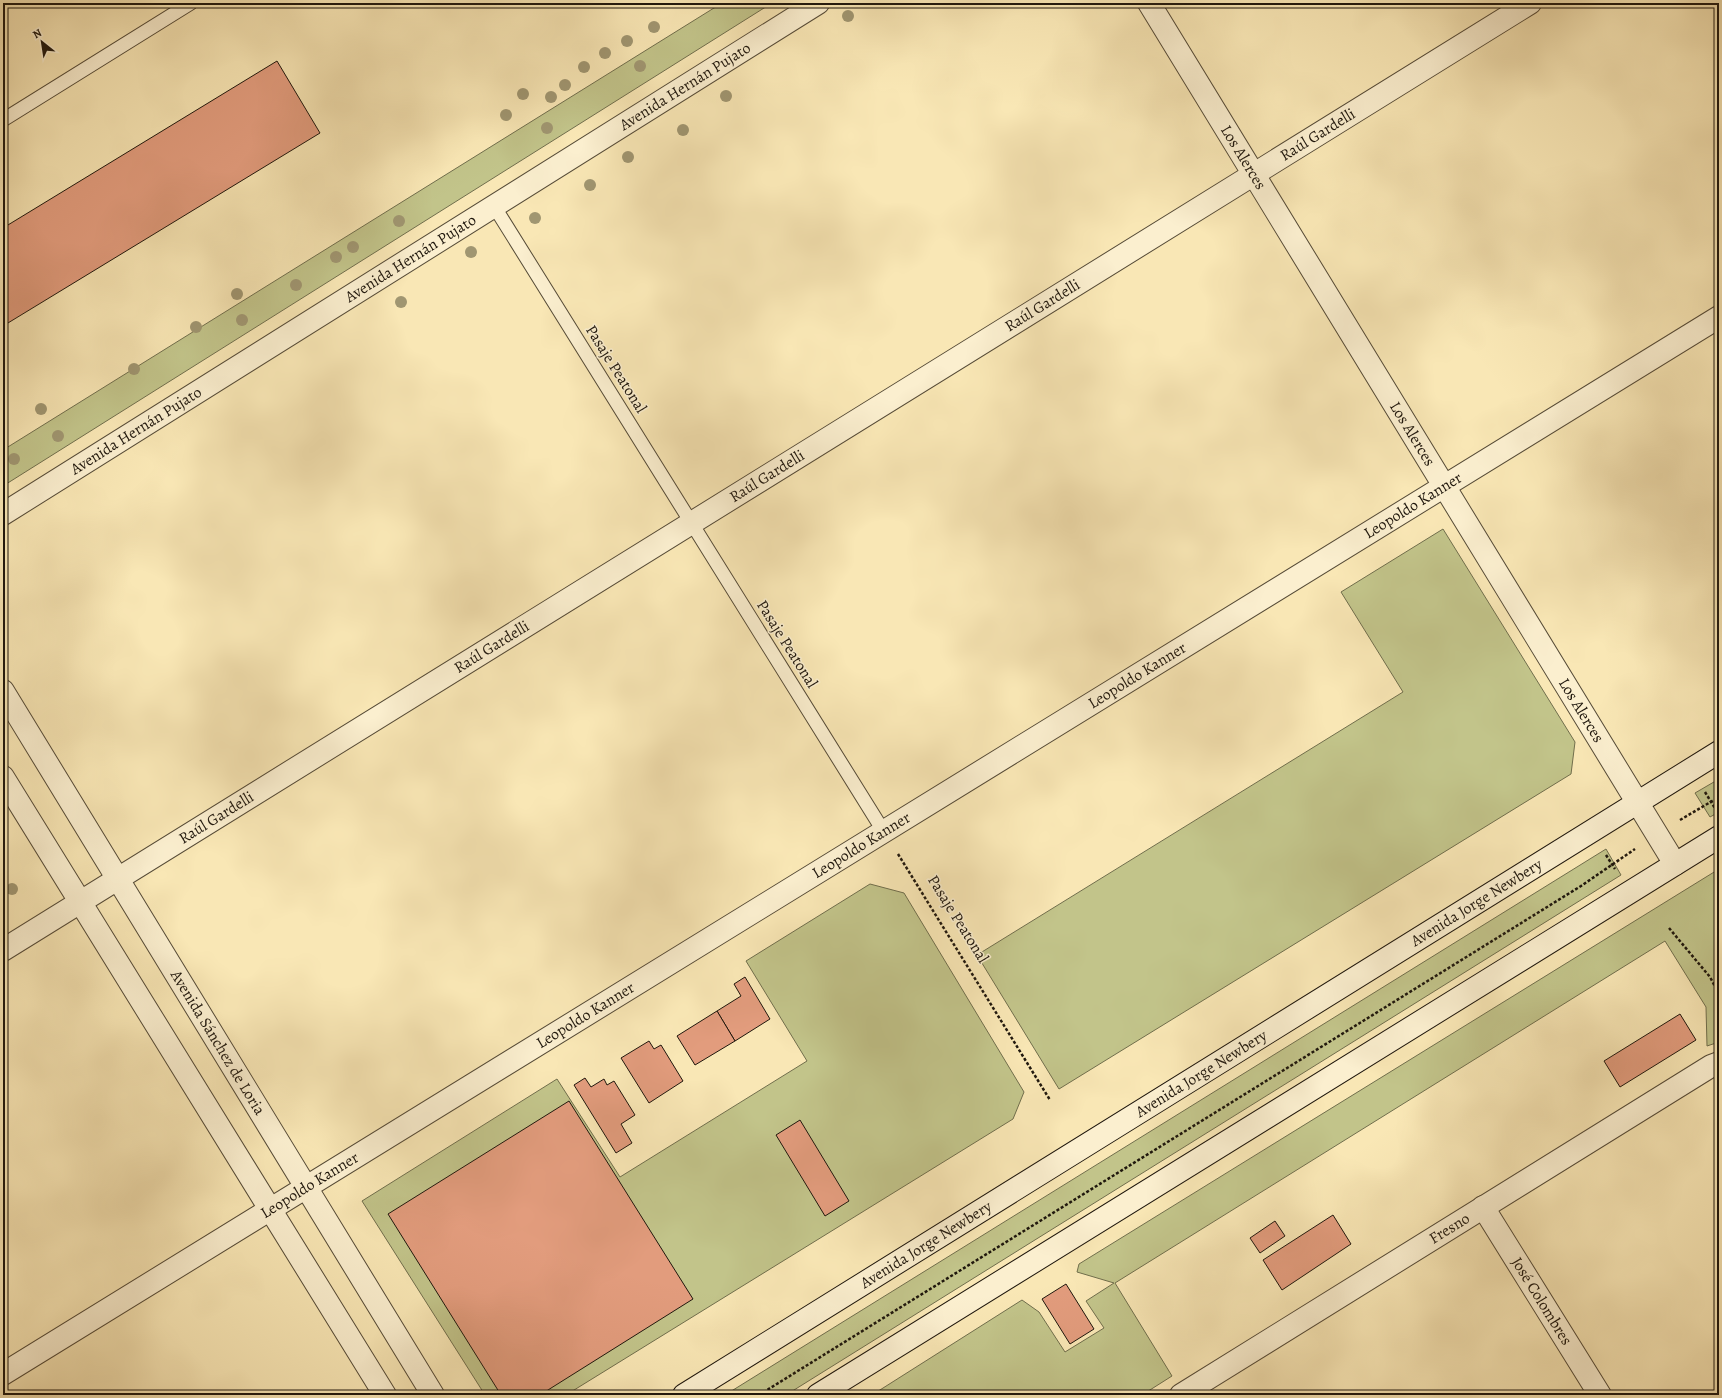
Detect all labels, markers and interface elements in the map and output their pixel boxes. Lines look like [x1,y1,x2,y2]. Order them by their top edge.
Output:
north arrow [22,22,62,62]
text: N [30,25,44,42]
street label: Avenida Hernán Pujato [614,37,755,136]
street label: Raúl Gardelli [1276,103,1359,166]
street label: Los Alerces [1215,121,1271,194]
street label: Avenida Hernán Pujato [340,209,480,308]
street label: Raúl Gardelli [1001,274,1084,337]
street label: Pasaje Peatonal [580,321,652,417]
street label: Avenida Hernán Pujato [65,381,206,481]
street label: Los Alerces [1384,398,1440,470]
street label: Raúl Gardelli [725,445,809,508]
street label: Leopoldo Kanner [1360,467,1466,544]
street label: Pasaje Peatonal [751,596,823,692]
street label: Raúl Gardelli [450,615,533,679]
street label: Leopoldo Kanner [1084,637,1190,714]
street label: Los Alerces [1553,674,1609,747]
street label: Raúl Gardelli [175,786,258,849]
street label: Leopoldo Kanner [808,807,915,884]
street label: Avenida Jorge Newbery [1406,853,1547,952]
street label: Pasaje Peatonal [922,871,994,967]
street label: Avenida Sánchez de Loria [165,965,271,1120]
street label: Leopoldo Kanner [532,977,639,1054]
street label: Avenida Jorge Newbery [1130,1024,1272,1123]
street label: Leopoldo Kanner [256,1147,363,1224]
street label: Avenida Jorge Newbery [855,1195,997,1294]
street label: Fresno [1425,1207,1474,1249]
street label: José Colombres [1506,1253,1577,1349]

